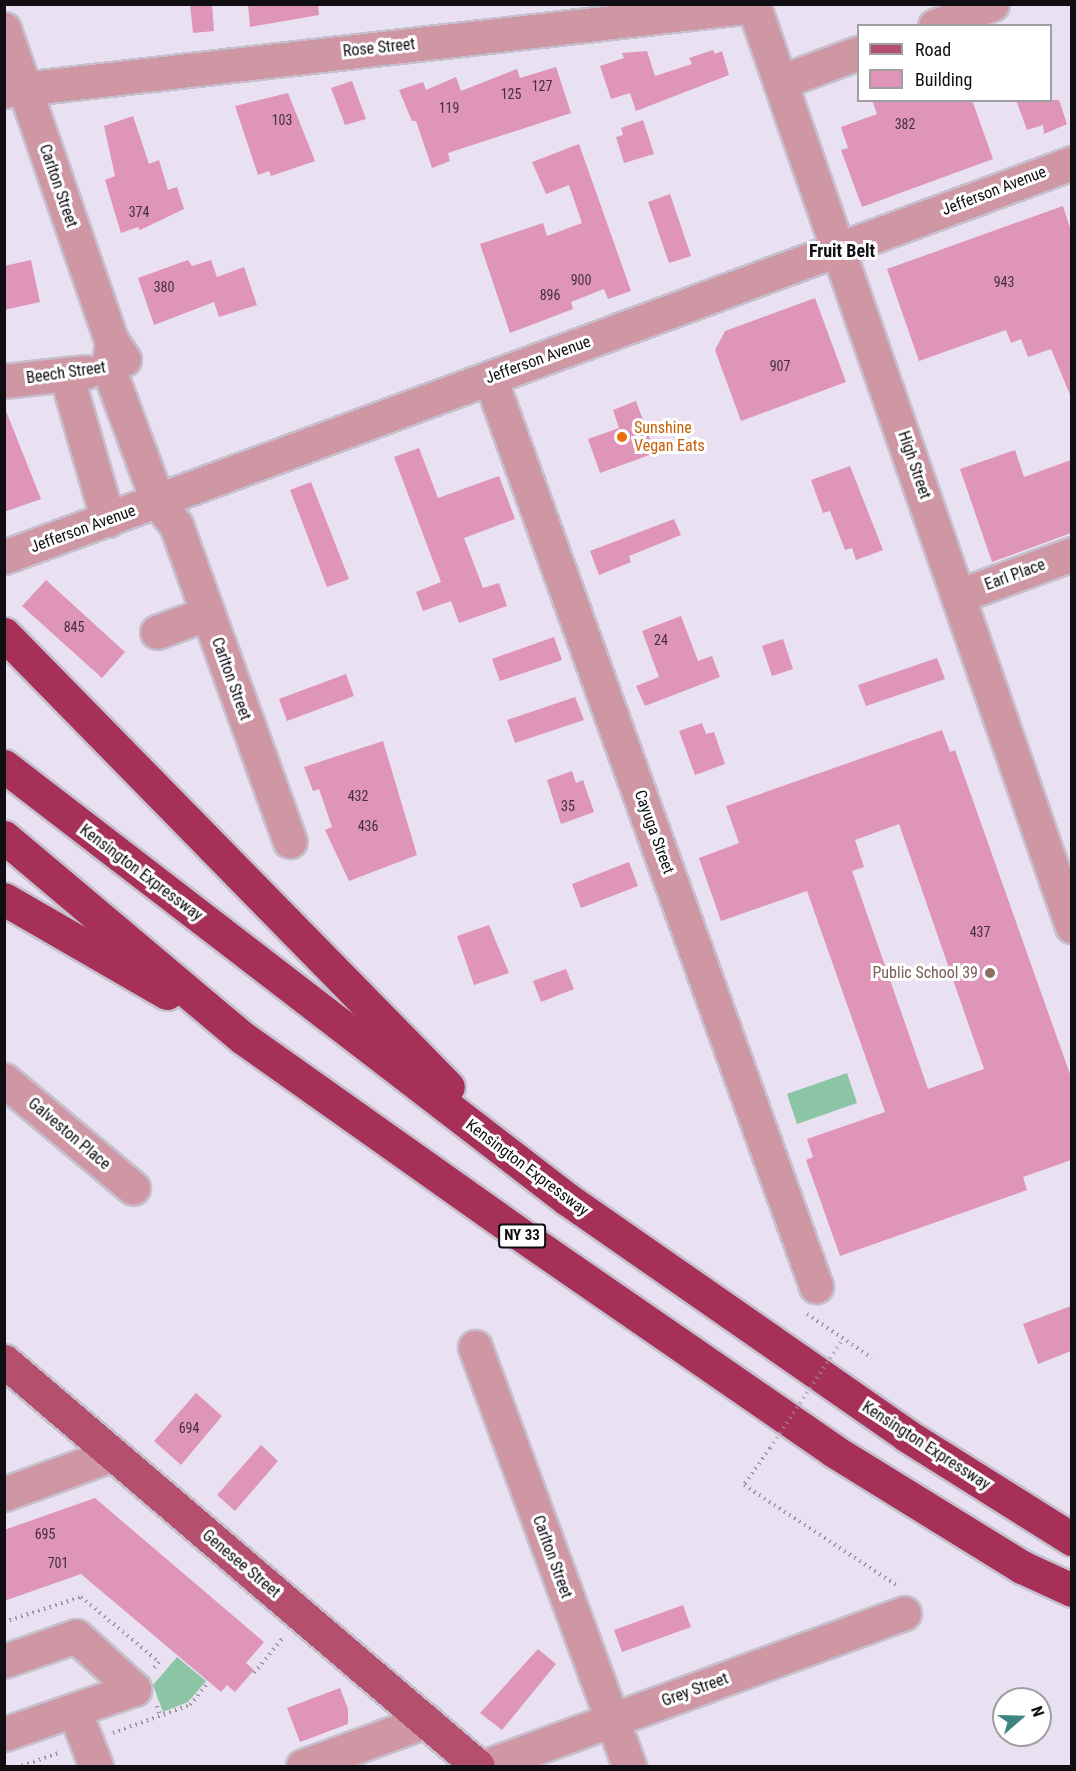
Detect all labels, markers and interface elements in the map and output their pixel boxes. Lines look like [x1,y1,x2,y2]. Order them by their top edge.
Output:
legend [857,24,1052,102]
street label: Rose Street [342,35,416,61]
text: Road [915,39,951,60]
text: Building [915,69,972,90]
house number: 127 [532,78,552,94]
house number: 125 [501,86,521,102]
house number: 119 [439,100,459,116]
house number: 103 [272,112,292,128]
house number: 382 [895,116,915,132]
street label: Carlton Street [35,142,81,230]
street label: Jefferson Avenue [939,162,1049,220]
house number: 374 [129,204,149,220]
district label: Fruit Belt [809,240,875,262]
house number: 900 [571,272,591,288]
house number: 943 [994,274,1014,290]
house number: 380 [154,279,174,295]
house number: 896 [540,287,560,303]
street label: Jefferson Avenue [483,332,593,388]
street label: Beech Street [25,358,107,388]
house number: 907 [770,358,790,374]
place label: Sunshine Vegan Eats [634,418,705,456]
street label: High Street [893,429,935,501]
marker: Sunshine Vegan Eats [615,430,629,444]
street label: Jefferson Avenue [28,501,138,557]
street label: Earl Place [982,555,1048,595]
house number: 845 [64,619,84,635]
house number: 24 [654,632,668,648]
street label: Carlton Street [207,635,255,723]
street label: Cayuga Street [630,787,678,877]
house number: 432 [348,788,368,804]
house number: 35 [561,798,575,814]
house number: 436 [358,818,378,834]
street label: Kensington Expressway [76,821,206,925]
house number: 437 [970,924,990,940]
place label: Public School 39 [872,963,978,983]
marker: Public School 39 [983,966,997,980]
street label: Galveston Place [24,1094,114,1174]
street label: Kensington Expressway [462,1116,592,1220]
road number: NY 33 [498,1224,546,1248]
street label: Kensington Expressway [858,1397,994,1495]
house number: 694 [179,1420,199,1436]
street label: Carlton Street [528,1513,576,1601]
house number: 695 [35,1526,55,1542]
street label: Genesee Street [198,1526,284,1602]
house number: 701 [48,1555,68,1571]
street label: Grey Street [659,1669,731,1711]
north arrow [992,1687,1052,1747]
text: N [1027,1703,1048,1719]

